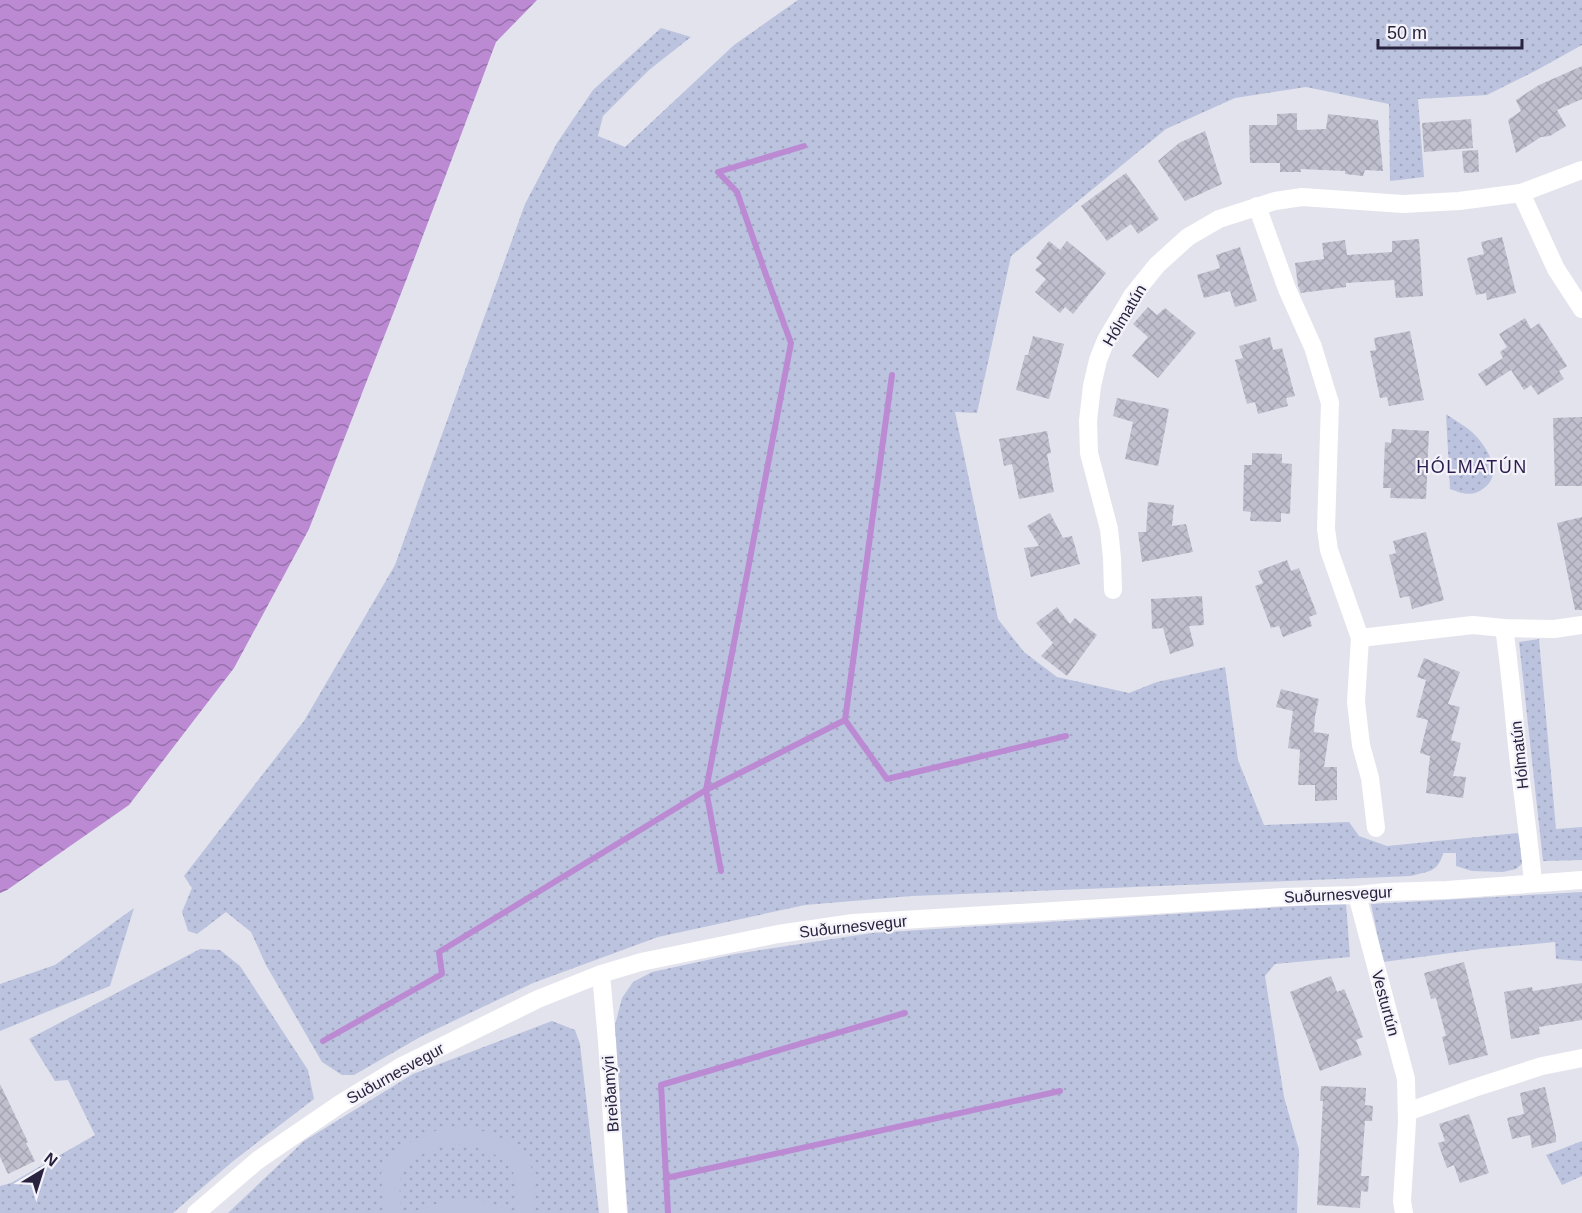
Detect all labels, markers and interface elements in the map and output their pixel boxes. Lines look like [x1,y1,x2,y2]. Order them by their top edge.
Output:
scale bar [1378,12,1522,50]
text: 50 m [1387,23,1427,43]
street label: Hólmatún [1100,282,1149,349]
district label: HÓLMATÚN [1416,456,1528,477]
street label: Hólmatún [1507,720,1532,790]
street label: Suðurnesvegur [1283,883,1393,906]
street label: Suðurnesvegur [798,912,909,941]
street label: Vesturtún [1369,968,1402,1038]
street label: Suðurnesvegur [344,1039,447,1107]
street label: Breiðamýri [599,1055,622,1133]
north arrow [12,1141,72,1201]
text: N [41,1149,61,1170]

